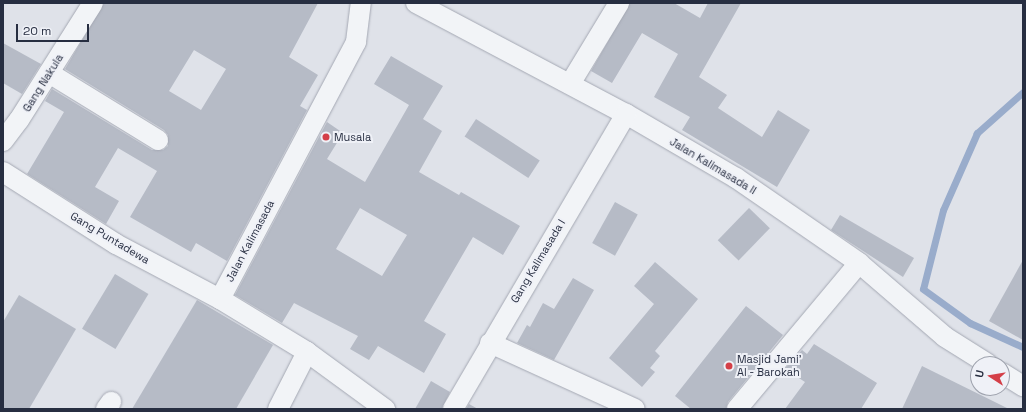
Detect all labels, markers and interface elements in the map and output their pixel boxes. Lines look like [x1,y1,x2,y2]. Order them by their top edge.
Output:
scale bar [18,16,91,42]
text: 20 m [23,23,51,39]
street label: Gang Nakula [20,52,66,114]
place label: Musala [334,130,371,144]
marker: Musala [321,132,331,142]
street label: Jalan Kalimasada II [667,135,759,197]
street label: Jalan Kalimasada [223,198,277,284]
street label: Gang Puntadewa [68,209,152,267]
street label: Gang Kalimasada I [508,217,568,305]
place label: Masjid Jami' Al - Barokah [737,353,801,379]
north arrow [970,356,1010,396]
marker: Masjid Jami' Al - Barokah [724,361,734,371]
text: U [972,369,987,379]

